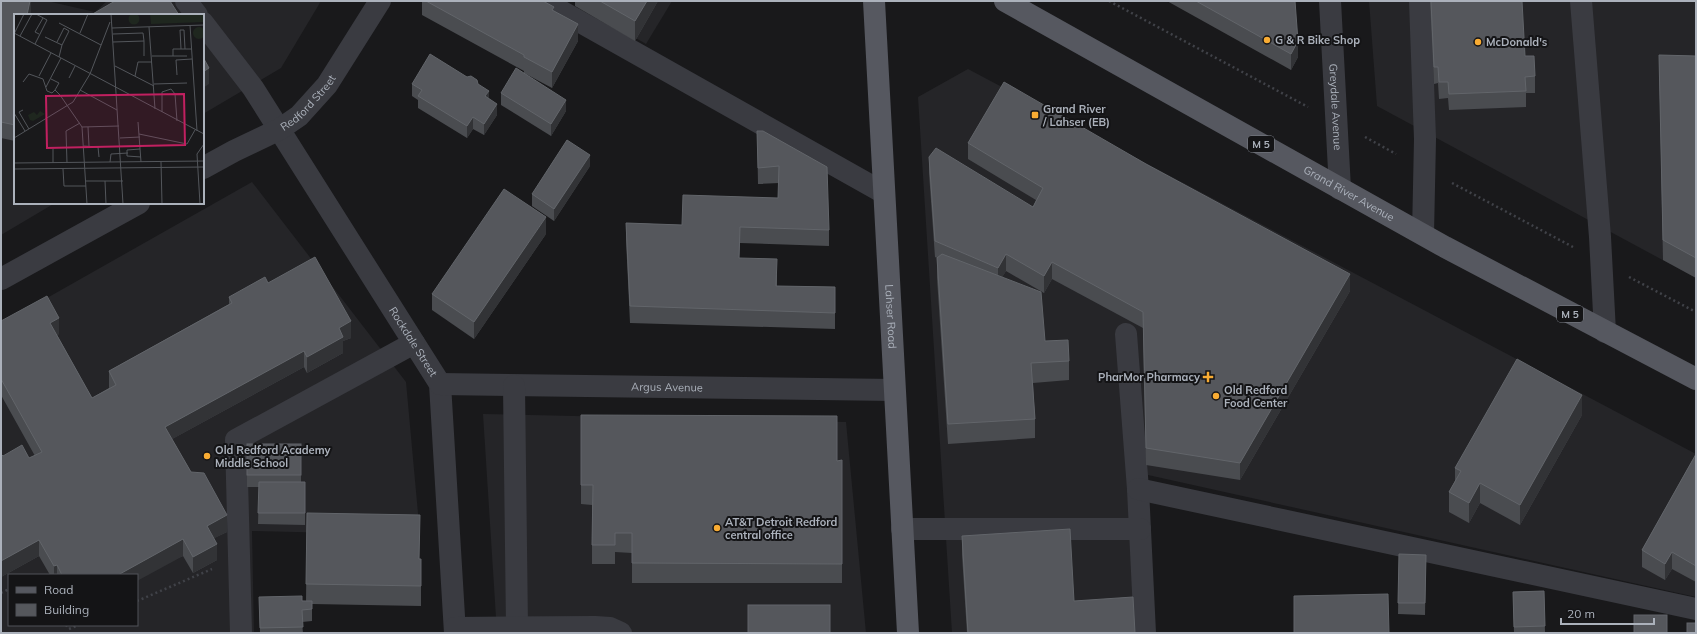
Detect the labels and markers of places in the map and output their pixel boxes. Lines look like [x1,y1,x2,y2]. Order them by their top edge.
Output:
place label: G & R Bike Shop [1275,33,1360,47]
marker: G & R Bike Shop [1262,35,1272,45]
place label: McDonald's [1486,35,1548,49]
marker: McDonald's [1473,37,1483,47]
place label: Grand River / Lahser (EB) [1042,102,1110,129]
marker: Grand River / Lahser (EB) [1030,110,1040,120]
place label: PharMor Pharmacy [1098,370,1200,384]
marker: PharMor Pharmacy [1203,372,1213,382]
place label: Old Redford Food Center [1224,383,1288,410]
marker: Old Redford Food Center [1211,391,1221,401]
place label: Old Redford Academy Middle School [215,443,330,470]
marker: Old Redford Academy Middle School [202,451,212,461]
place label: AT&T Detroit Redford central office [725,515,837,542]
marker: AT&T Detroit Redford central office [712,523,722,533]

